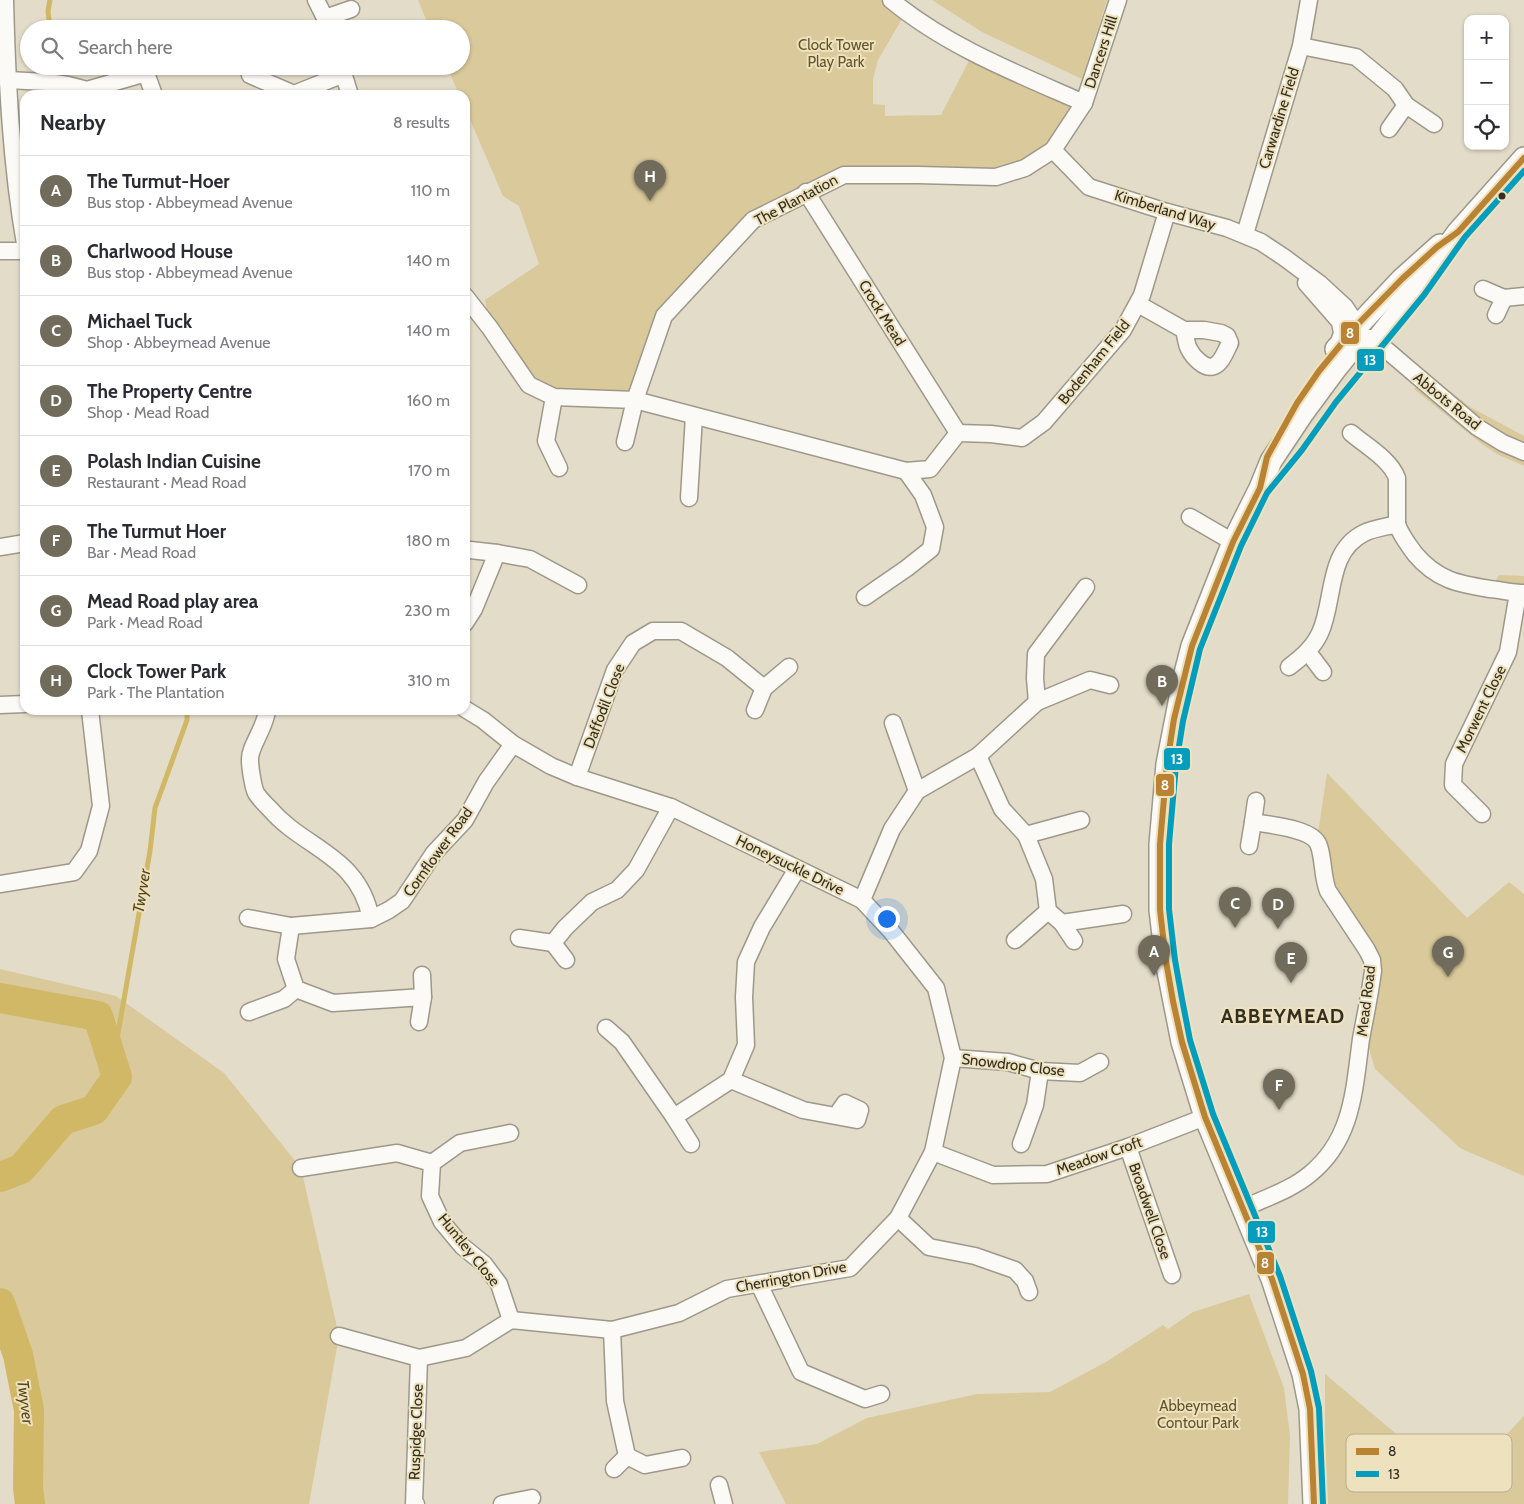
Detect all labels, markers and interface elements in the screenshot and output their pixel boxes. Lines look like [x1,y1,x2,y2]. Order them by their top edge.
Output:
street label: Dancers Hill [1081,13,1121,91]
map controls [1464,15,1509,150]
button: + [1464,15,1509,60]
search box [20,20,470,75]
icon: search [38,34,66,62]
text: Search here [78,36,172,59]
park label: Clock Tower Play Park [798,36,874,71]
button: − [1464,60,1509,105]
street label: Carwardine Field [1255,65,1303,171]
button: locate [1464,105,1509,150]
text: Nearby [40,110,106,135]
text: 8 results [393,113,450,132]
pin: H [634,160,666,201]
text: The Turmut-Hoer [87,170,230,193]
street label: The Plantation [751,171,841,229]
text: A [51,181,61,200]
text: 110 m [411,181,450,200]
street label: Kimberland Way [1112,186,1218,234]
unlabelled marker [1497,191,1507,201]
text: Bus stop · Abbeymead Avenue [87,193,293,212]
text: Charlwood House [87,240,233,263]
text: B [51,251,61,270]
text: 140 m [407,251,450,270]
text: Bus stop · Abbeymead Avenue [87,263,293,282]
street label: Crock Mead [855,277,909,349]
text: Michael Tuck [87,310,192,333]
street label: Bodenham Field [1054,316,1134,408]
text: C [51,321,61,340]
text: 140 m [407,321,450,340]
line badge: 8 [1340,321,1360,345]
text: 8 [1346,324,1354,342]
text: Shop · Abbeymead Avenue [87,333,271,352]
line badge: 13 [1356,348,1385,372]
text: 13 [1364,351,1376,369]
street label: Abbots Road [1410,368,1484,434]
text: The Property Centre [87,380,252,403]
text: D [50,391,62,410]
text: 160 m [407,391,450,410]
text: Shop · Mead Road [87,403,210,422]
text: Polash Indian Cuisine [87,450,261,473]
text: E [51,461,61,480]
text: 170 m [408,461,450,480]
text: Restaurant · Mead Road [87,473,246,492]
text: The Turmut Hoer [87,520,226,543]
text: F [52,531,60,550]
text: 180 m [406,531,450,550]
text: Bar · Mead Road [87,543,196,562]
text: Mead Road play area [87,590,258,613]
text: G [51,601,61,620]
text: 230 m [404,601,450,620]
text: Park · Mead Road [87,613,203,632]
text: Clock Tower Park [87,660,226,683]
street label: Daffodil Close [580,661,628,751]
street label: Morwent Close [1452,662,1510,756]
pin: B [1146,665,1178,706]
text: H [50,671,62,690]
text: 310 m [407,671,450,690]
text: Park · The Plantation [87,683,225,702]
line badge: 13 [1163,747,1191,771]
text: 13 [1171,750,1183,768]
line badge: 8 [1155,773,1175,797]
text: 8 [1161,776,1169,794]
street label: Cornflower Road [400,804,476,900]
street label: Honeysuckle Drive [733,831,847,899]
water label: Twyver [129,867,155,914]
pin: C [1219,887,1251,928]
pin: D [1262,888,1294,929]
your location [874,906,900,932]
pin: A [1138,935,1170,976]
pin: G [1432,936,1464,977]
pin: E [1275,942,1307,983]
street label: Mead Road [1353,965,1379,1037]
district label: ABBEYMEAD [1221,1004,1345,1028]
street label: Snowdrop Close [960,1050,1066,1080]
pin: F [1263,1069,1295,1110]
street label: Meadow Croft [1054,1133,1144,1179]
street label: Broadwell Close [1125,1160,1175,1262]
street label: Huntley Close [434,1210,504,1290]
line badge: 13 [1247,1220,1276,1244]
text: 13 [1256,1223,1268,1241]
line badge: 8 [1256,1251,1275,1275]
text: 8 [1261,1254,1269,1272]
street label: Cherrington Drive [734,1257,848,1297]
water label: Twyver [13,1379,38,1426]
street label: Ruspidge Close [405,1383,427,1480]
park label: Abbeymead Contour Park [1157,1397,1239,1432]
legend [1346,1434,1512,1492]
text: 8 [1388,1442,1396,1460]
text: 13 [1388,1465,1400,1483]

